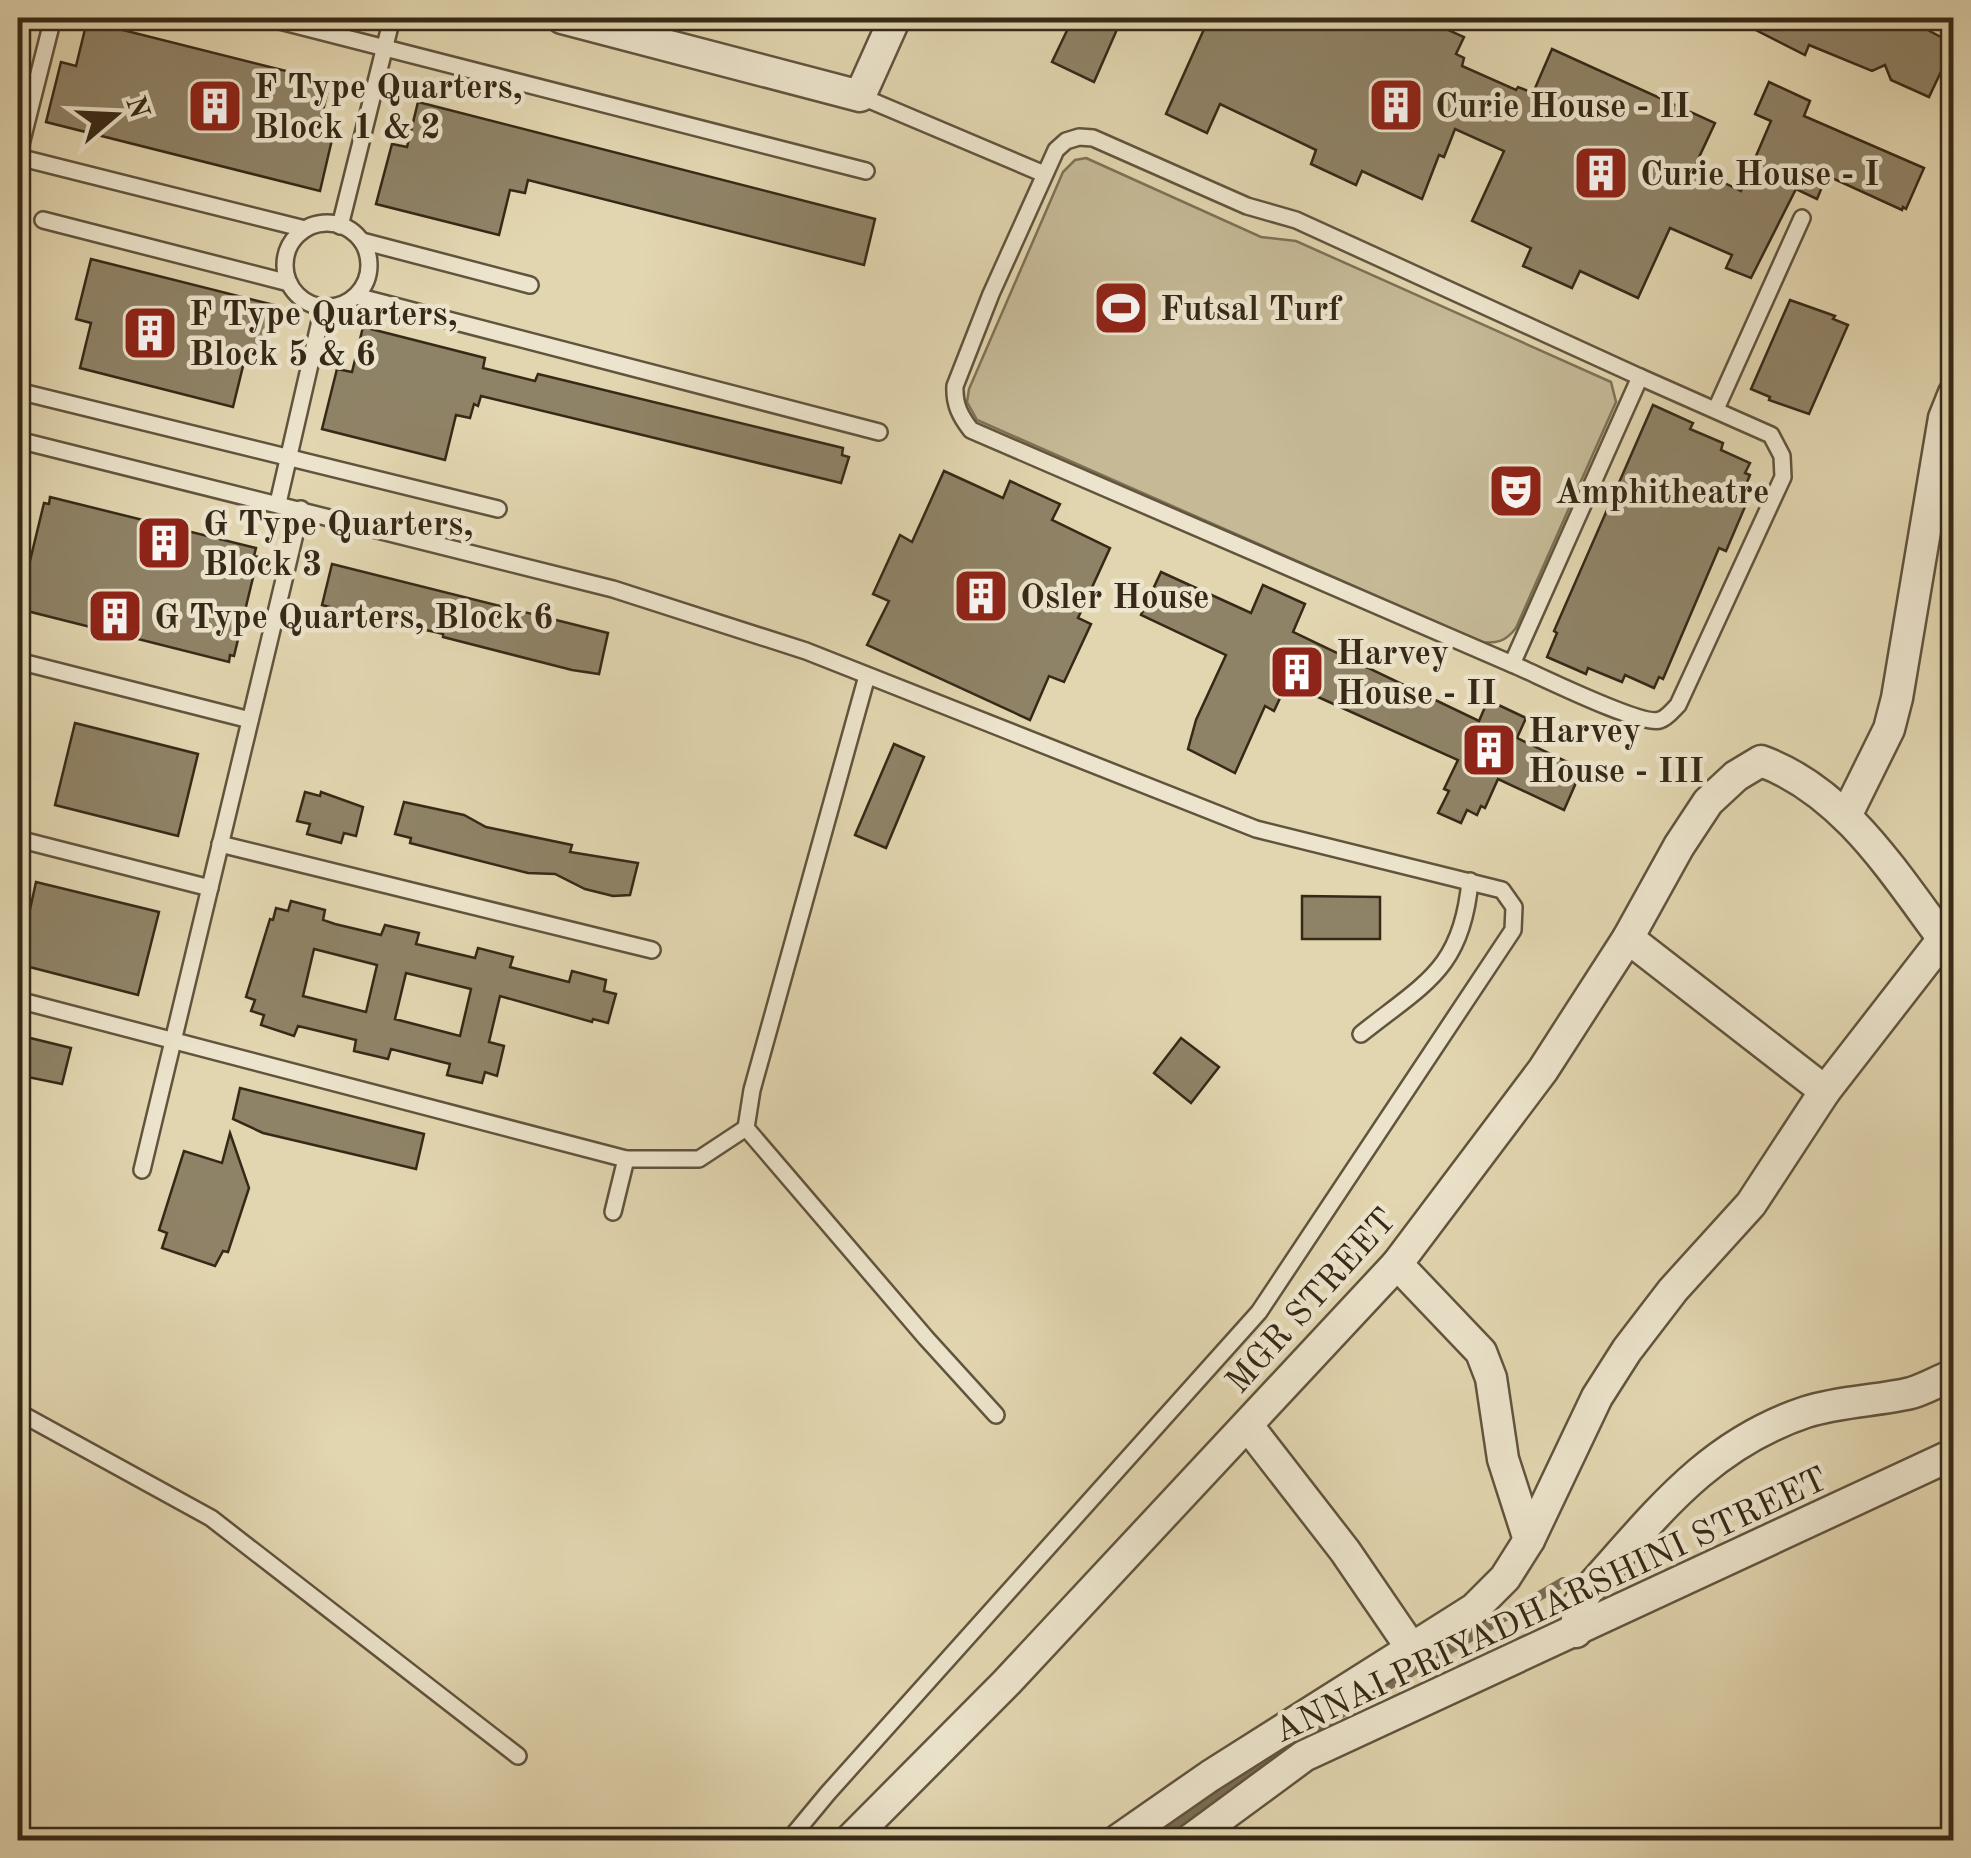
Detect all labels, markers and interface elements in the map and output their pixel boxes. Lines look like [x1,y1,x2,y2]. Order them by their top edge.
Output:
north arrow [65,65,165,165]
place label: F Type Quarters, Block 1 & 2 [254,71,522,146]
building icon: Curie House - II [1366,75,1426,135]
building icon: F Type Quarters, Block 1 & 2 [185,76,245,136]
place label: Curie House - II [1435,90,1690,125]
text: N [119,93,153,123]
building icon: Curie House - I [1571,143,1631,203]
place label: Curie House - I [1640,158,1879,193]
sports icon: Futsal Turf [1091,278,1151,338]
place label: Futsal Turf [1160,293,1343,328]
place label: F Type Quarters, Block 5 & 6 [189,298,457,373]
building icon: F Type Quarters, Block 5 & 6 [120,303,180,363]
theatre icon: Amphitheatre [1486,461,1546,521]
place label: Amphitheatre [1555,476,1769,511]
place label: G Type Quarters, Block 3 [203,508,473,583]
building icon: G Type Quarters, Block 3 [134,513,194,573]
building icon: Osler House [951,566,1011,626]
place label: Osler House [1020,581,1210,616]
building icon: G Type Quarters, Block 6 [85,586,145,646]
place label: G Type Quarters, Block 6 [154,601,553,636]
place label: Harvey House - II [1336,637,1497,712]
building icon: Harvey House - II [1267,642,1327,702]
place label: Harvey House - III [1528,715,1704,790]
building icon: Harvey House - III [1459,720,1519,780]
street label: MGR STREET [1220,1203,1403,1400]
street label: ANNAI PRIYADHARSHINI STREET [1269,1462,1833,1750]

